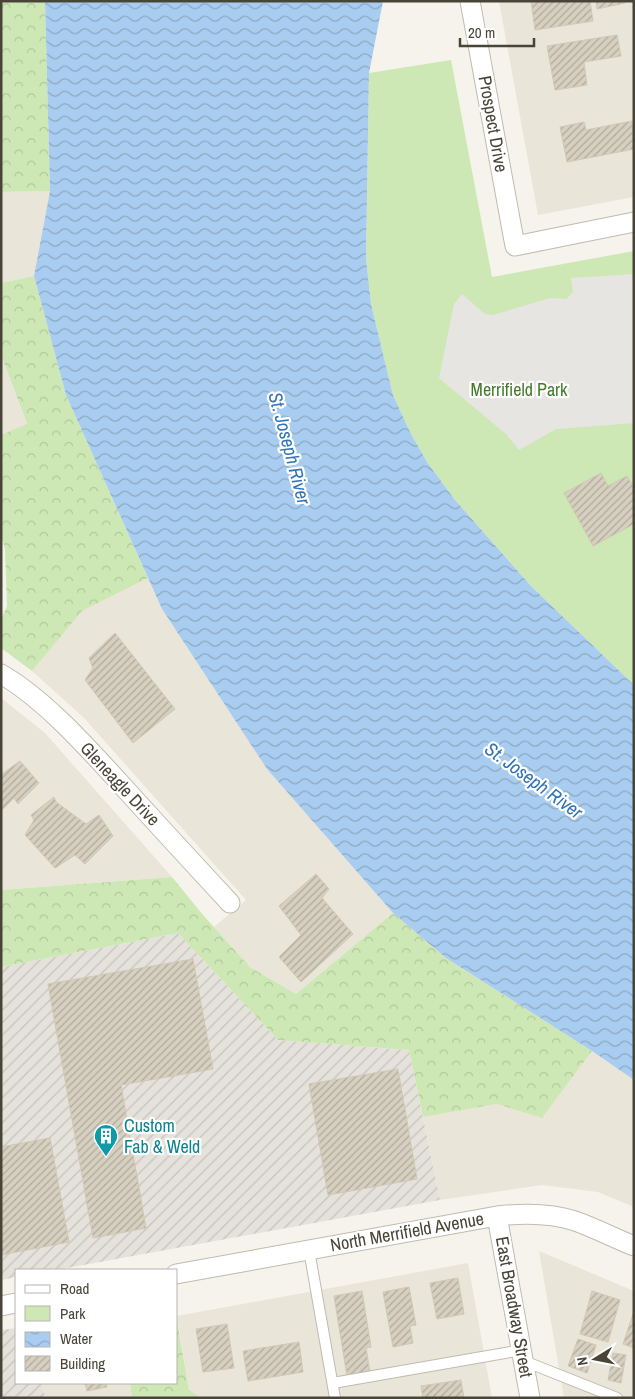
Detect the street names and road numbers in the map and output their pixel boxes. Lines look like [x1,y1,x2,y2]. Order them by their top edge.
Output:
street label: Prospect Drive [473,74,514,174]
street label: Gleneagle Drive [75,736,166,831]
street label: North Merrifield Avenue [328,1206,486,1257]
street label: East Broadway Street [490,1234,539,1379]

